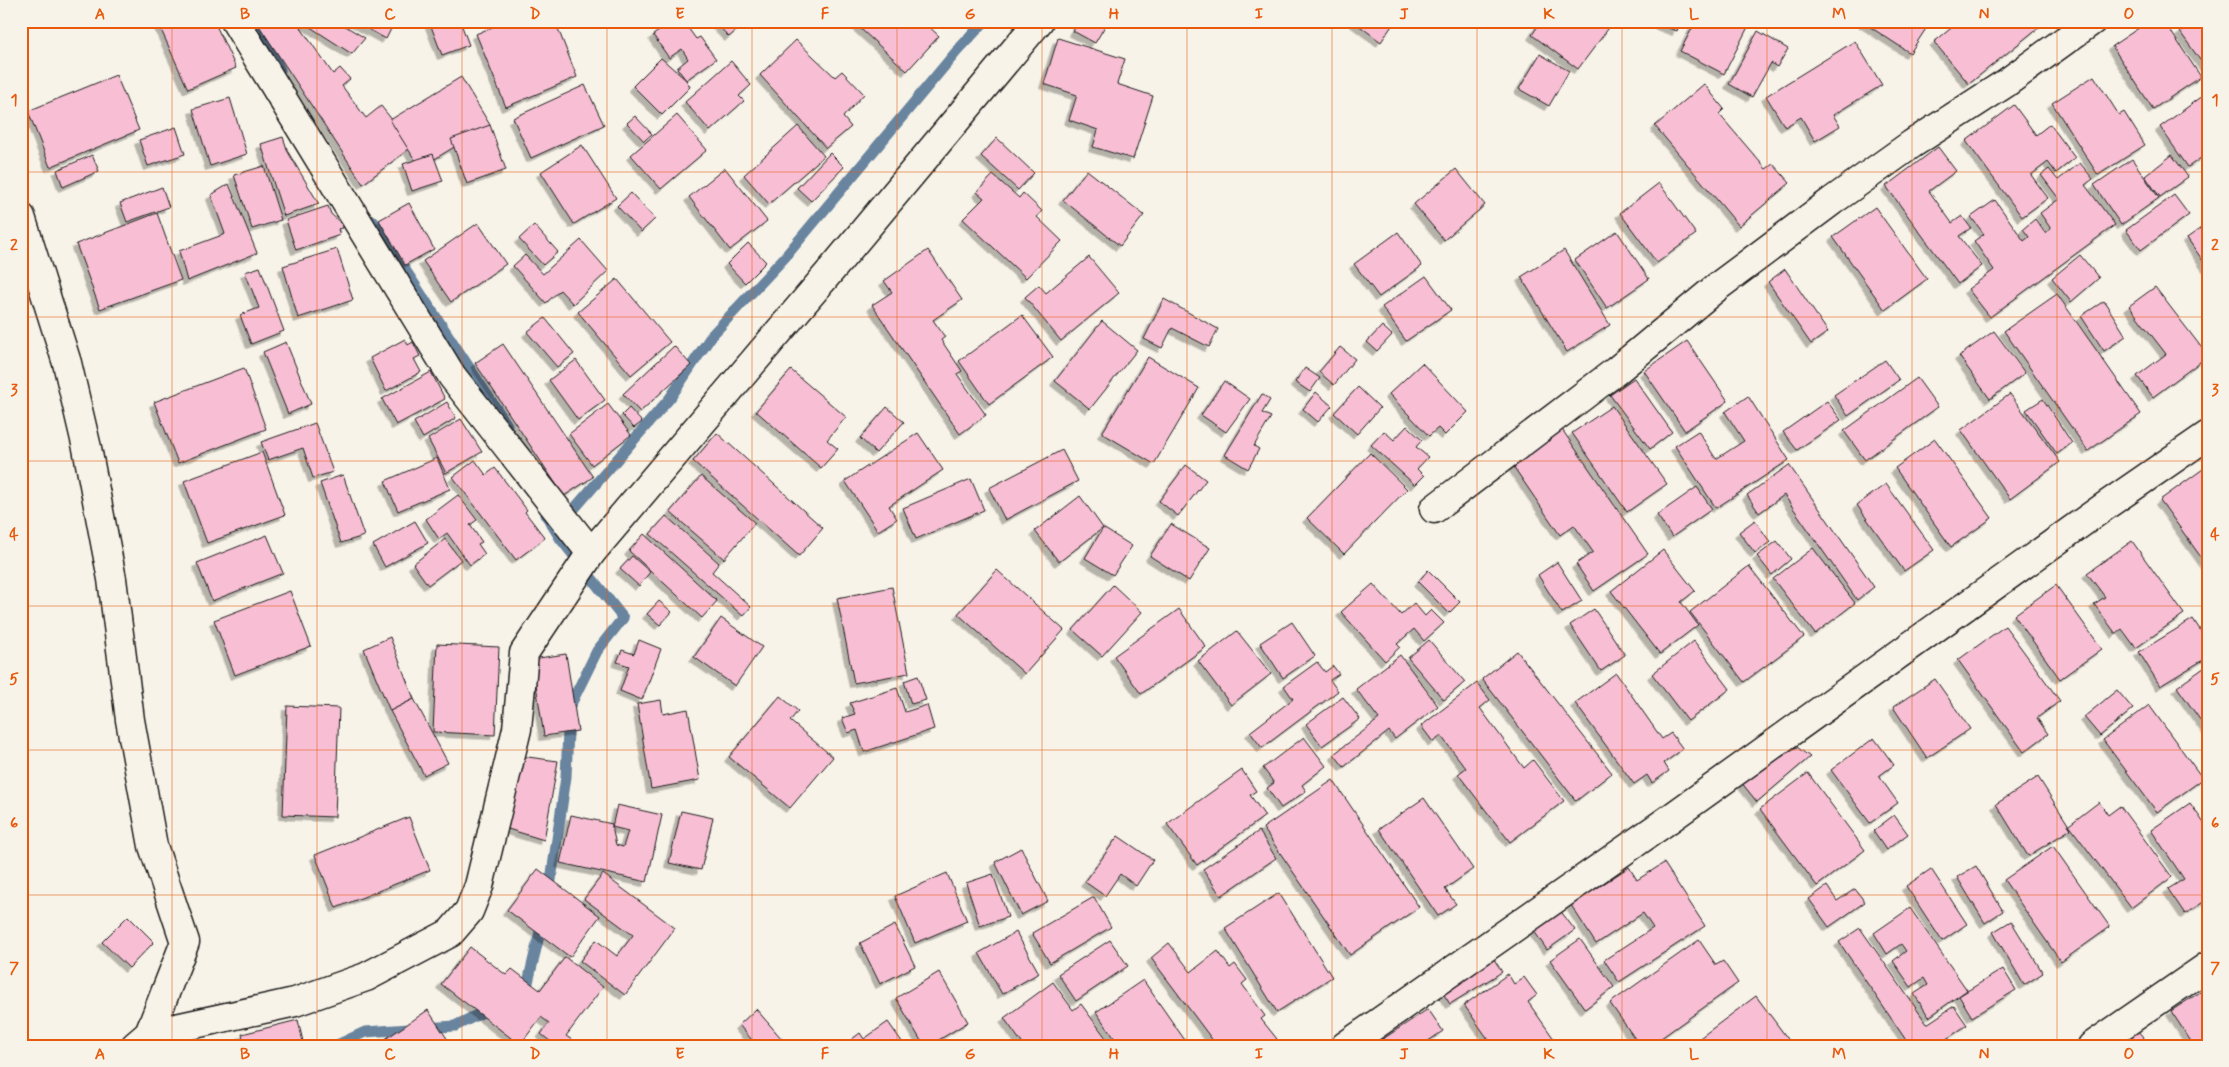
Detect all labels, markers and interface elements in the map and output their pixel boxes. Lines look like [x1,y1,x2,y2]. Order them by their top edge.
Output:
text: A [95,4,105,25]
text: B [240,4,250,25]
text: C [384,4,396,25]
text: D [529,4,541,25]
text: E [675,4,685,25]
text: F [821,4,830,25]
text: G [965,4,976,25]
text: H [1109,4,1120,25]
text: I [1255,4,1264,25]
text: J [1399,4,1409,25]
text: K [1543,4,1555,25]
text: L [1689,4,1700,25]
text: M [1832,4,1846,25]
text: N [1979,4,1989,25]
text: O [2124,4,2135,25]
text: 1 [10,90,18,111]
text: 1 [2211,90,2219,111]
text: 2 [10,235,18,256]
text: 2 [2211,235,2219,256]
text: 3 [10,380,18,401]
text: 3 [2211,380,2219,401]
text: 4 [9,524,19,545]
text: 4 [2210,524,2220,545]
text: 5 [9,669,19,690]
text: 5 [2210,669,2220,690]
text: 6 [10,813,18,834]
text: 6 [2211,813,2219,834]
text: 7 [9,958,19,979]
text: 7 [2210,958,2220,979]
text: A [95,1044,105,1065]
text: B [240,1044,250,1065]
text: C [384,1044,396,1065]
text: D [529,1044,541,1065]
text: E [675,1044,685,1065]
text: F [821,1044,830,1065]
text: G [965,1044,976,1065]
text: H [1109,1044,1120,1065]
text: I [1255,1044,1264,1065]
text: J [1399,1044,1409,1065]
text: K [1543,1044,1555,1065]
text: L [1689,1044,1700,1065]
text: M [1832,1044,1846,1065]
text: N [1979,1044,1989,1065]
text: O [2124,1044,2135,1065]

